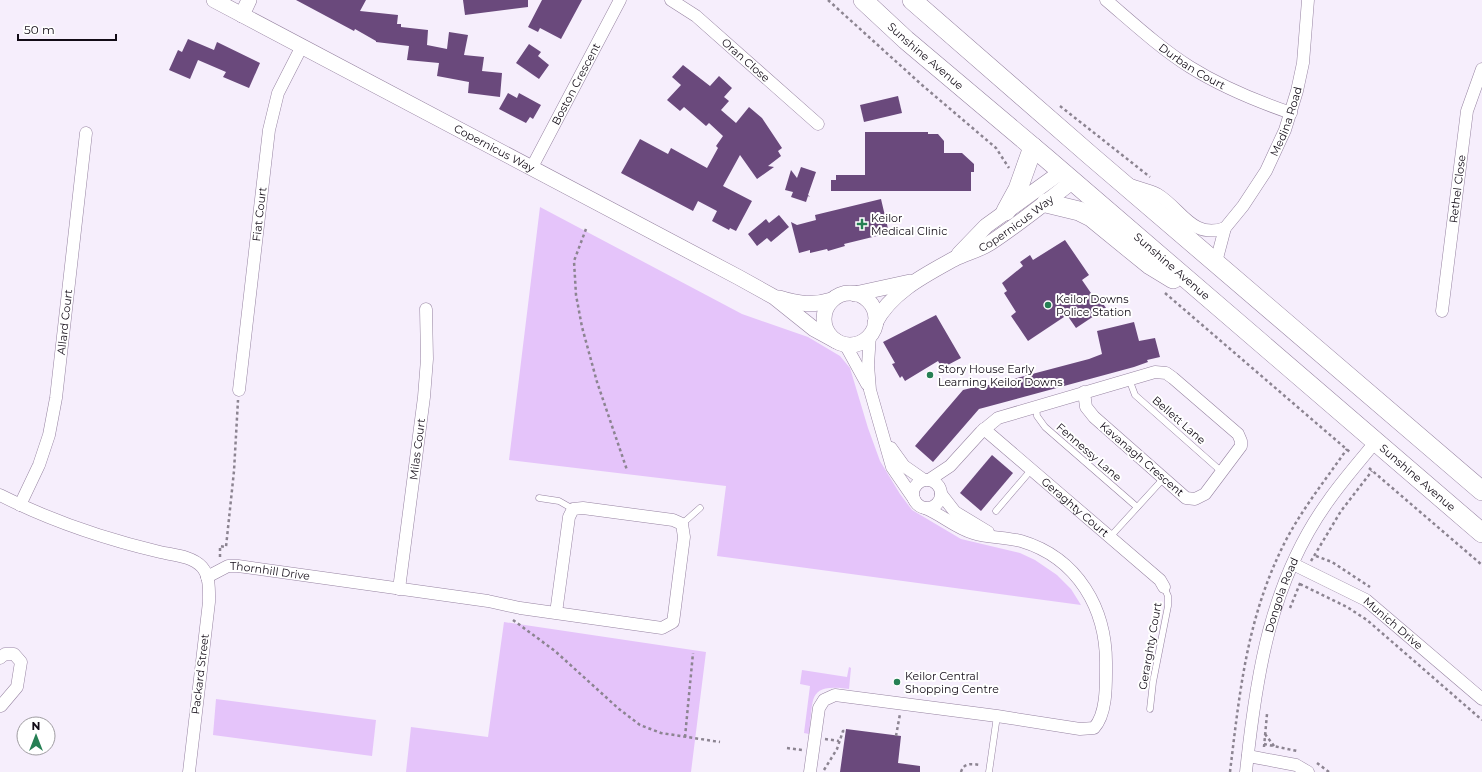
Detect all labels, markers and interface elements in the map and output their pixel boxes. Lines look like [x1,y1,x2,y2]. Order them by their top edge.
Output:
scale bar [18,16,116,42]
street label: Sunshine Avenue [885,19,967,93]
text: 50 m [24,22,55,37]
street label: Oran Close [719,35,773,85]
street label: Boston Crescent [548,40,603,127]
street label: Durban Court [1156,40,1228,93]
street label: Medina Road [1267,85,1305,159]
street label: Copernicus Way [452,121,537,175]
street label: Rethel Close [1446,154,1469,224]
street label: Fiat Court [249,186,269,242]
street label: Copernicus Way [976,192,1056,255]
place label: Keilor Medical Clinic [871,211,947,238]
marker: Keilor Medical Clinic [856,218,868,230]
street label: Sunshine Avenue [1131,230,1213,303]
street label: Allard Court [54,288,75,356]
place label: Keilor Downs Police Station [1056,292,1131,319]
marker: Keilor Downs Police Station [1043,300,1053,310]
place label: Story House Early Learning Keilor Downs [938,362,1063,389]
marker: Story House Early Learning Keilor Downs [925,370,935,380]
street label: Bellett Lane [1149,393,1209,447]
street label: Milas Court [406,417,428,481]
street label: Kavanagh Crescent [1097,419,1187,500]
street label: Fennessy Lane [1054,420,1125,484]
street label: Sunshine Avenue [1377,441,1459,514]
street label: Geraghty Court [1038,474,1112,540]
street label: Dongola Road [1262,555,1301,634]
street label: Thornhill Drive [230,559,311,583]
street label: Munich Drive [1361,594,1426,653]
street label: Gerarghty Court [1135,601,1165,691]
street label: Packard Street [188,632,212,715]
place label: Keilor Central Shopping Centre [905,669,999,696]
marker: Keilor Central Shopping Centre [892,677,902,687]
north arrow [16,716,56,756]
text: N [32,719,40,733]

